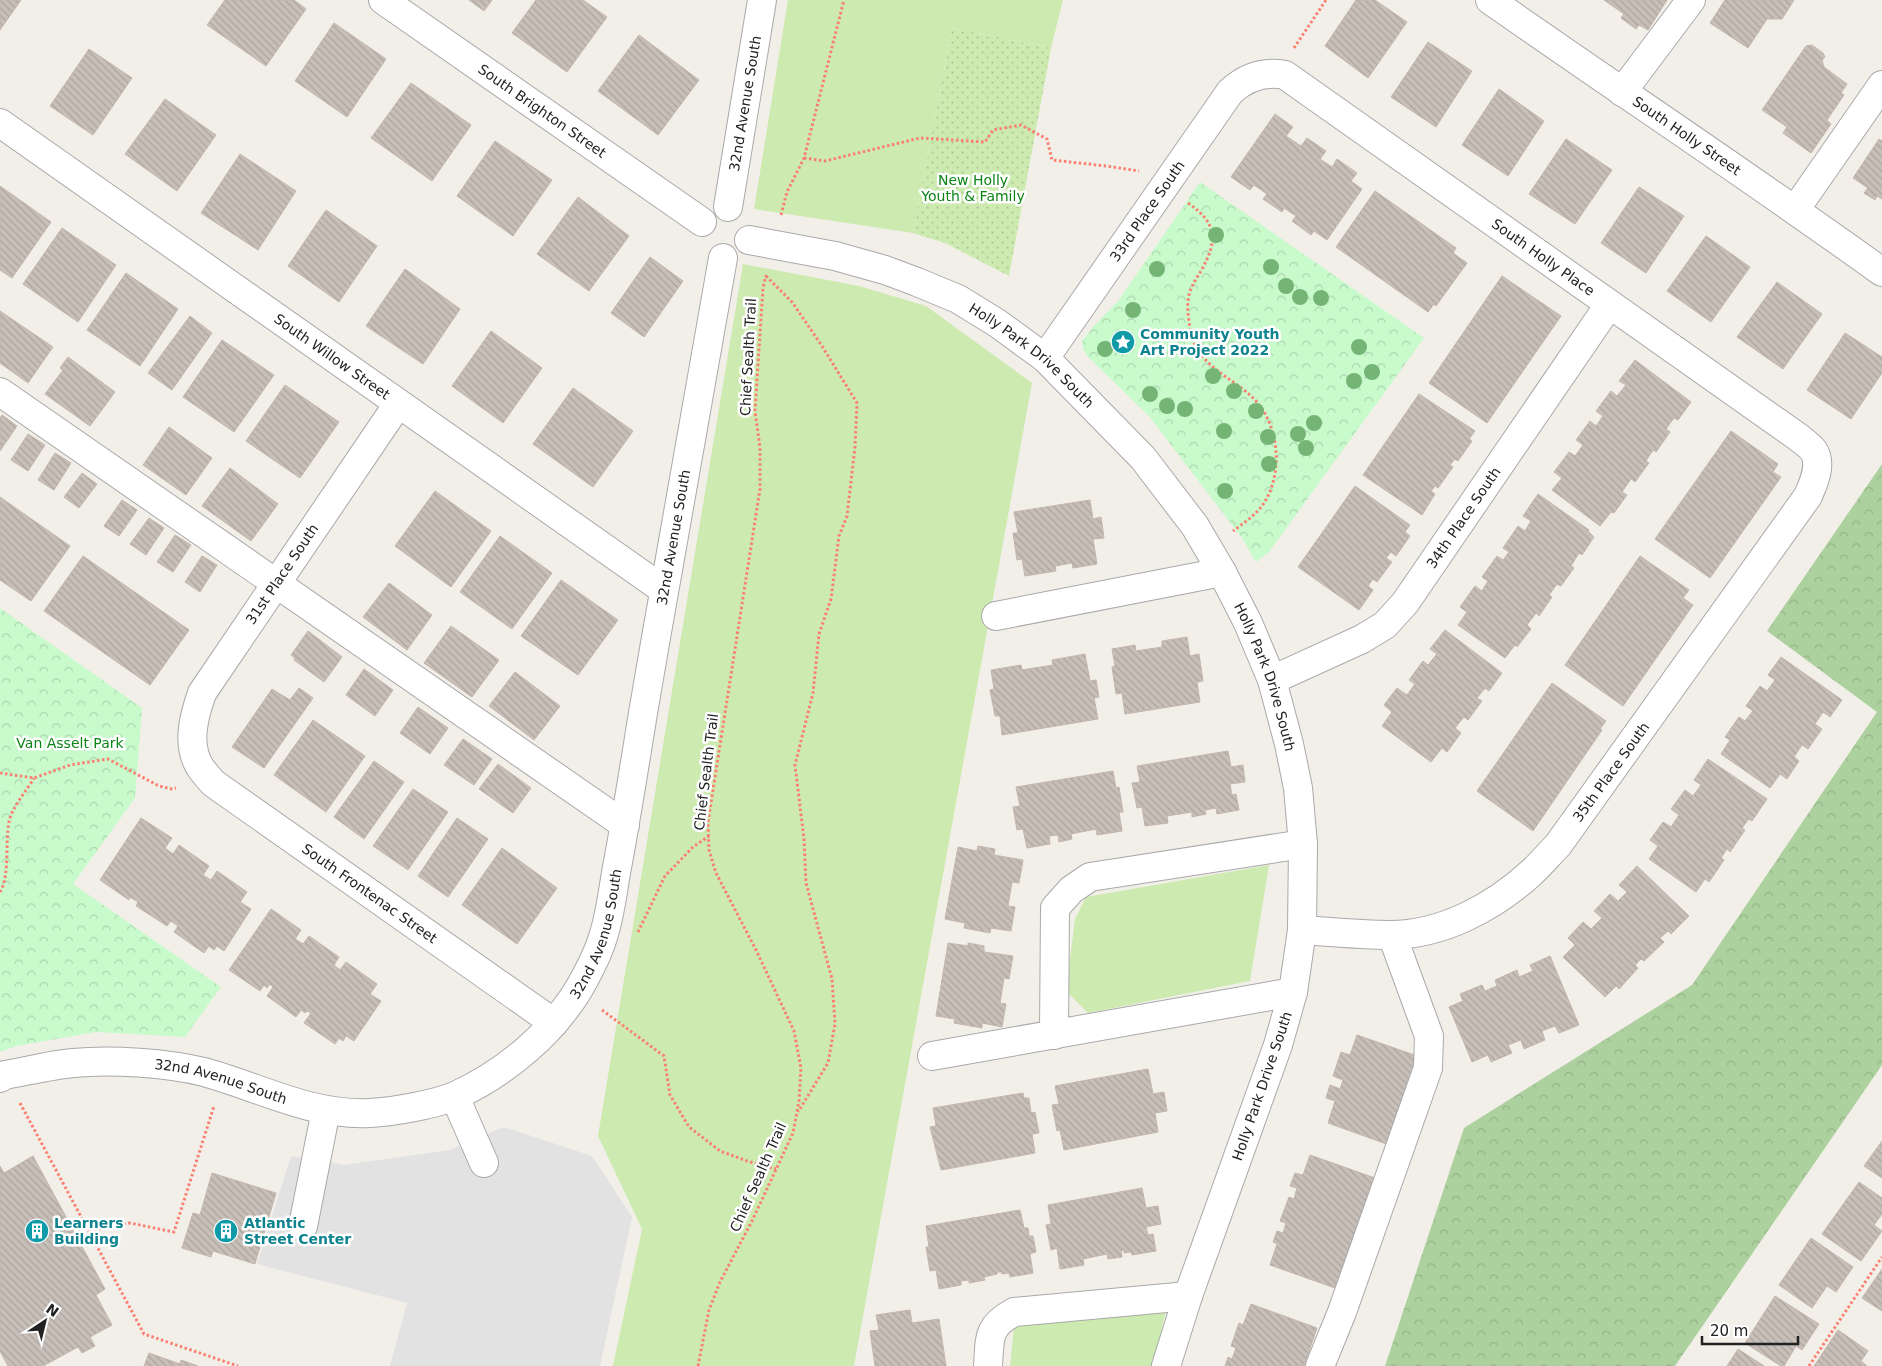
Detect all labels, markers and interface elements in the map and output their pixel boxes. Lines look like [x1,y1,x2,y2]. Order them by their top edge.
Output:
street label: 32nd Avenue South [726,34,764,172]
street label: South Brighton Street [475,61,610,161]
street label: South Holly Street [1630,93,1744,179]
street label: 33rd Place South [1107,158,1188,265]
park label: New Holly Youth & Family [920,172,1025,204]
street label: South Holly Place [1489,215,1598,299]
street label: Chief Sealth Trail [737,298,759,416]
street label: Holly Park Drive South [966,300,1097,411]
street label: South Willow Street [271,310,393,403]
place label: Community Youth Art Project 2022 [1140,326,1280,358]
place icon: Community Youth Art Project 2022 [1110,329,1136,355]
street label: 34th Place South [1423,464,1504,571]
street label: 32nd Avenue South [654,468,693,606]
street label: 31st Place South [243,521,321,627]
street label: Holly Park Drive South [1231,600,1298,752]
street label: Chief Sealth Trail [691,713,721,831]
street label: 35th Place South [1570,719,1652,825]
park label: Van Asselt Park [16,735,125,751]
street label: South Frontenac Street [299,840,441,947]
street label: 32nd Avenue South [567,867,625,1002]
street label: Holly Park Drive South [1229,1009,1295,1163]
street label: 32nd Avenue South [154,1056,289,1107]
street label: Chief Sealth Trail [727,1120,789,1234]
place label: Learners Building [54,1215,123,1247]
place label: Atlantic Street Center [244,1215,351,1247]
building icon: Learners Building [24,1218,50,1244]
building icon: Atlantic Street Center [213,1218,239,1244]
north arrow [20,1296,70,1346]
text: N [43,1300,62,1320]
scale bar [1702,1314,1798,1346]
text: 20 m [1710,1322,1748,1340]

